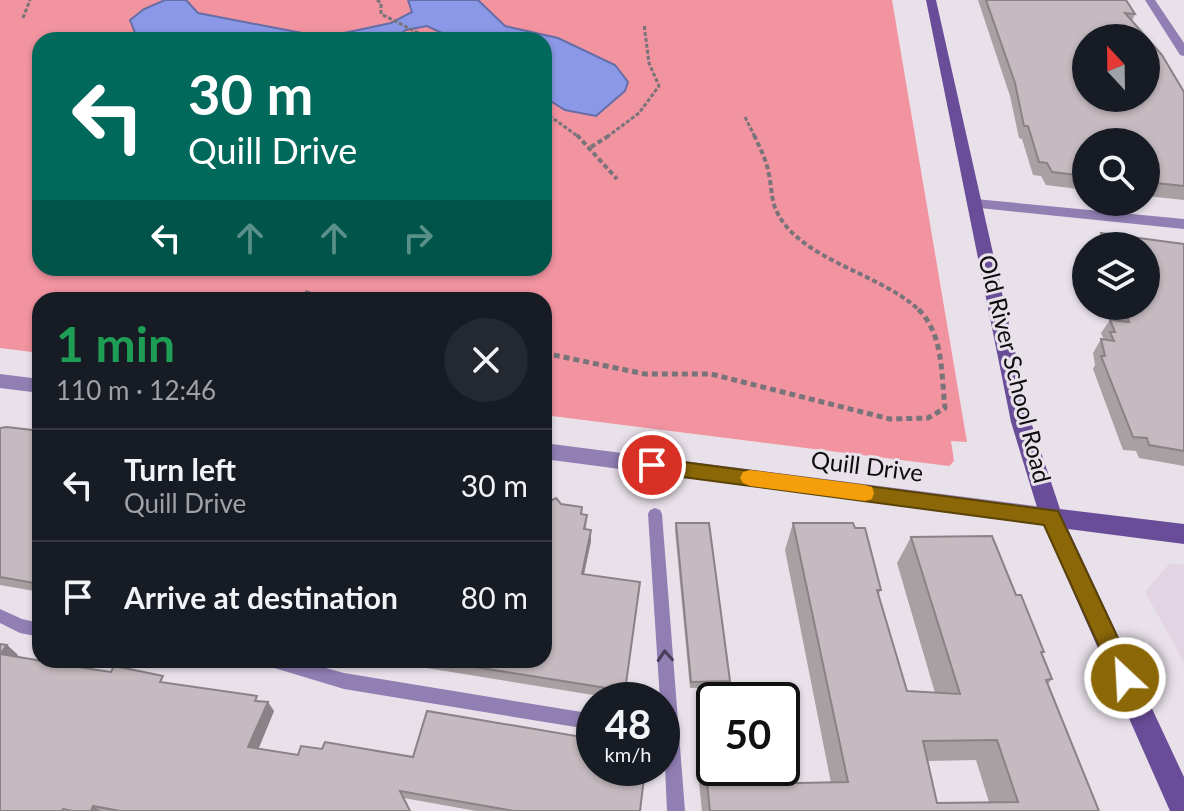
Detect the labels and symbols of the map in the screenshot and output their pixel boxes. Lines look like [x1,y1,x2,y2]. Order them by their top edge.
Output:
north arrow [1072,24,1160,112]
street label: Old River School Road [973,252,1058,486]
pin [618,431,686,499]
street label: Quill Drive [809,444,925,487]
position arrow [1083,636,1167,720]
one-way arrow [657,649,674,662]
speed limit sign: 50 [696,682,800,786]

